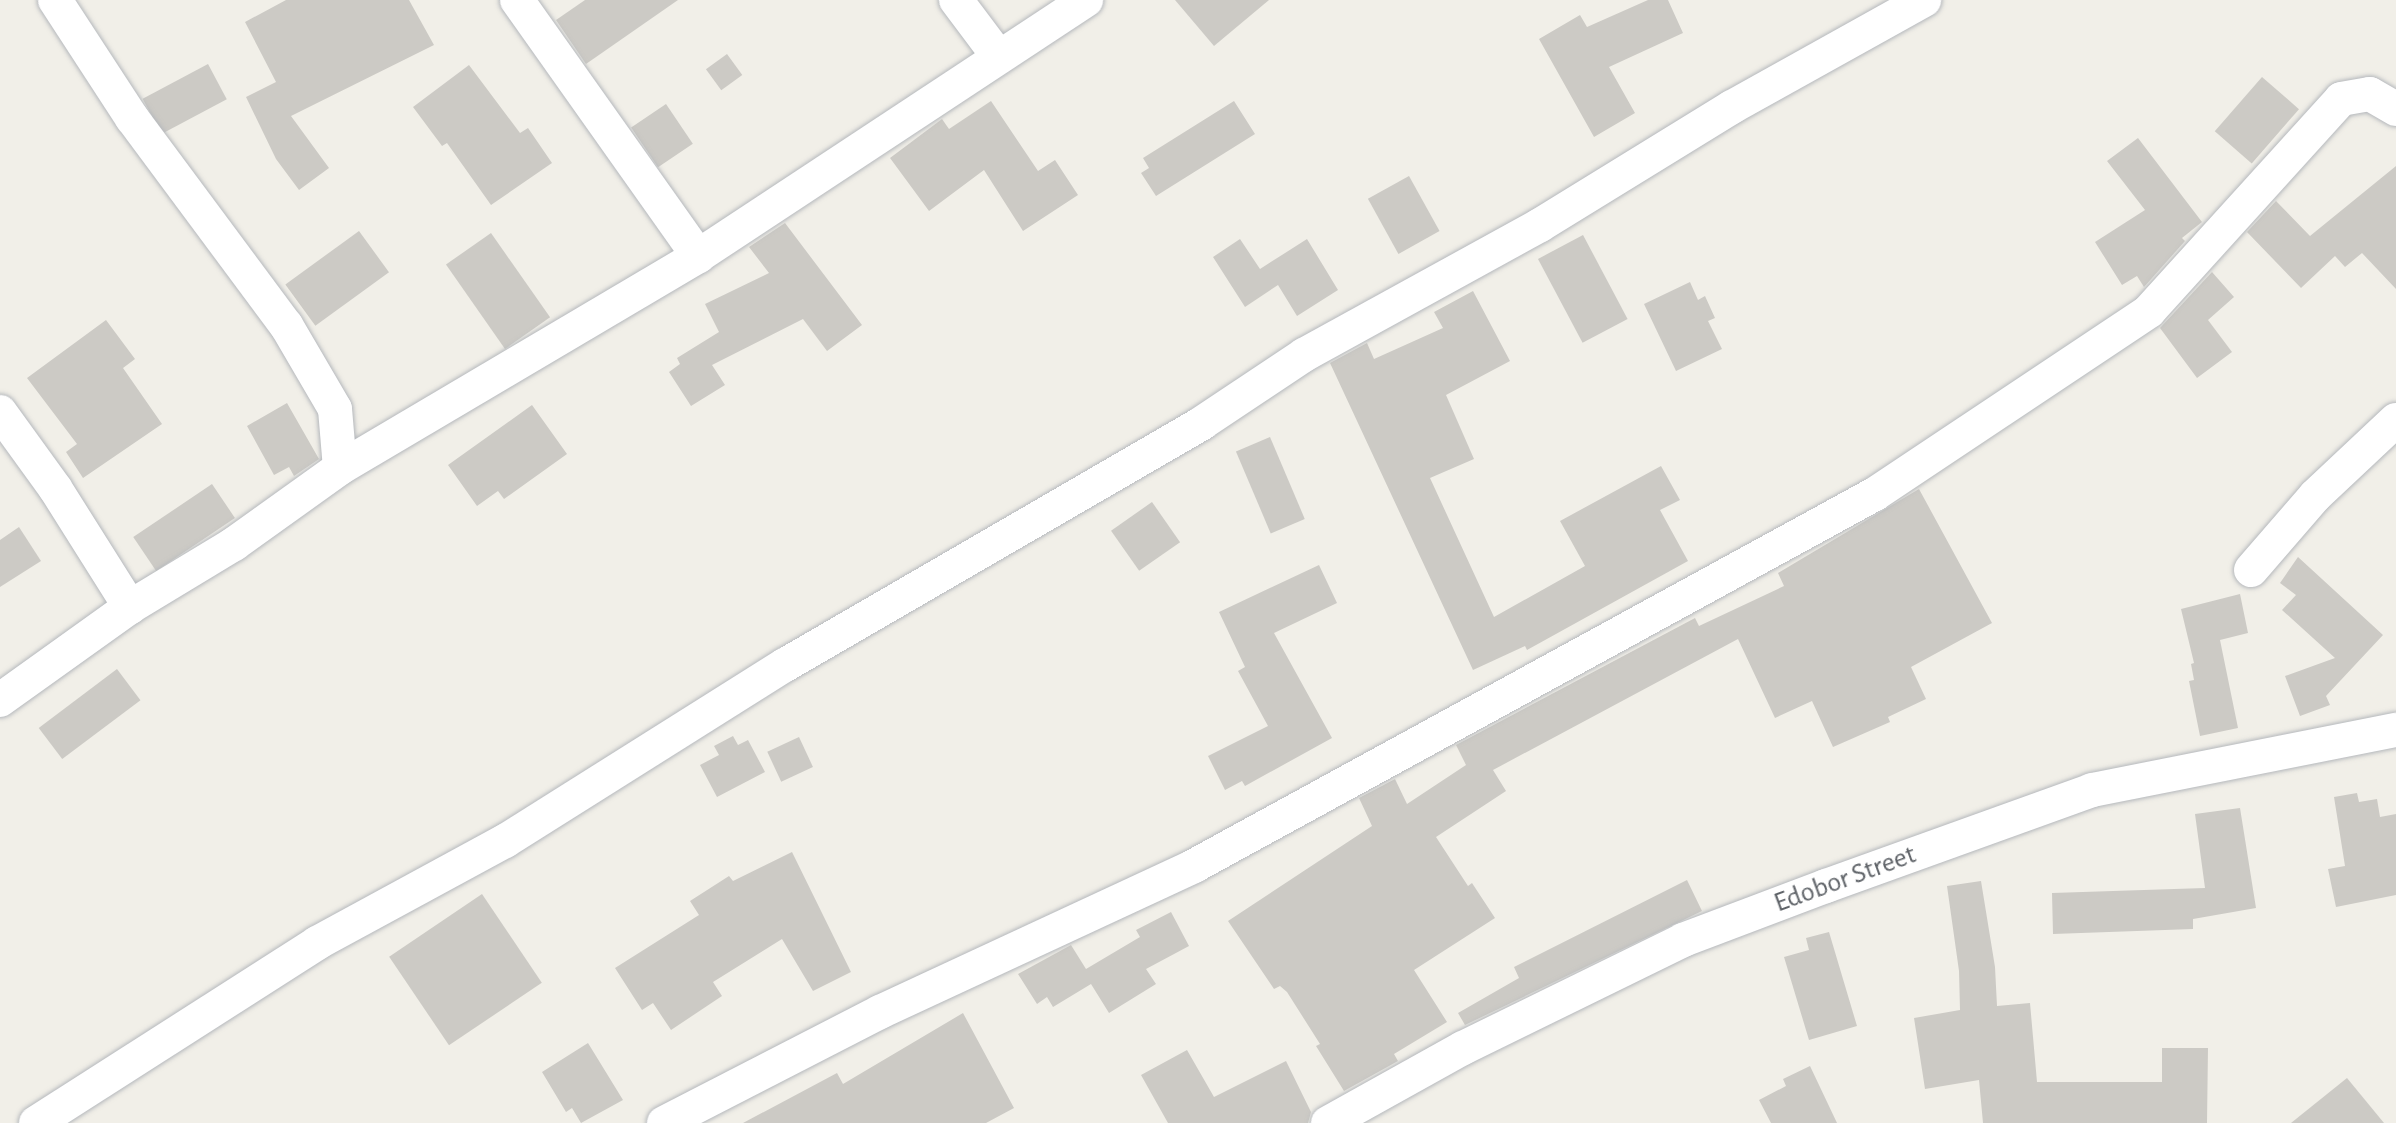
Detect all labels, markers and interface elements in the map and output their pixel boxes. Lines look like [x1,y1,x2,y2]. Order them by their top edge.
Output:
street label: Edobor Street [1770,838,1920,920]

